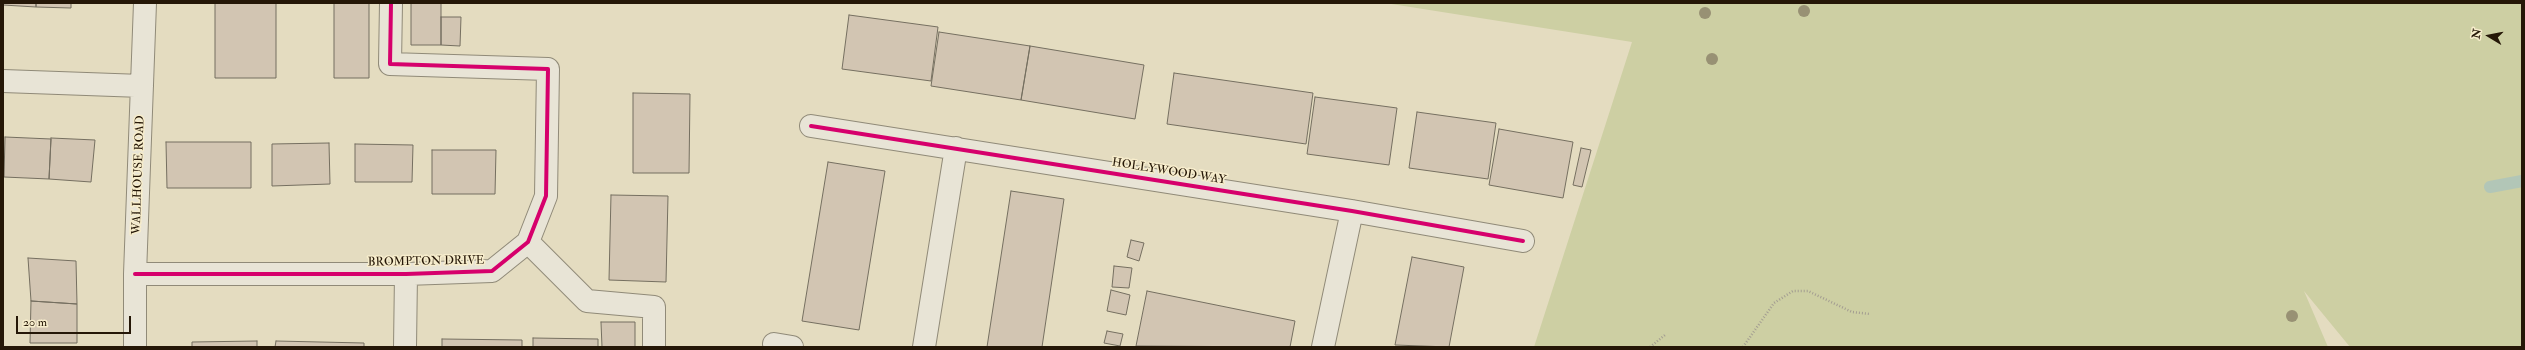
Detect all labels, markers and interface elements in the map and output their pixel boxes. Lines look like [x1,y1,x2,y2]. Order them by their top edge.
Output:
north arrow [2469,16,2509,56]
text: N [2469,28,2484,40]
street label: WALLHOUSE ROAD [130,115,148,235]
street label: HOLLYWOOD WAY [1111,156,1227,188]
street label: BROMPTON DRIVE [368,254,484,270]
scale bar [18,308,133,334]
text: 20 m [23,315,47,330]

